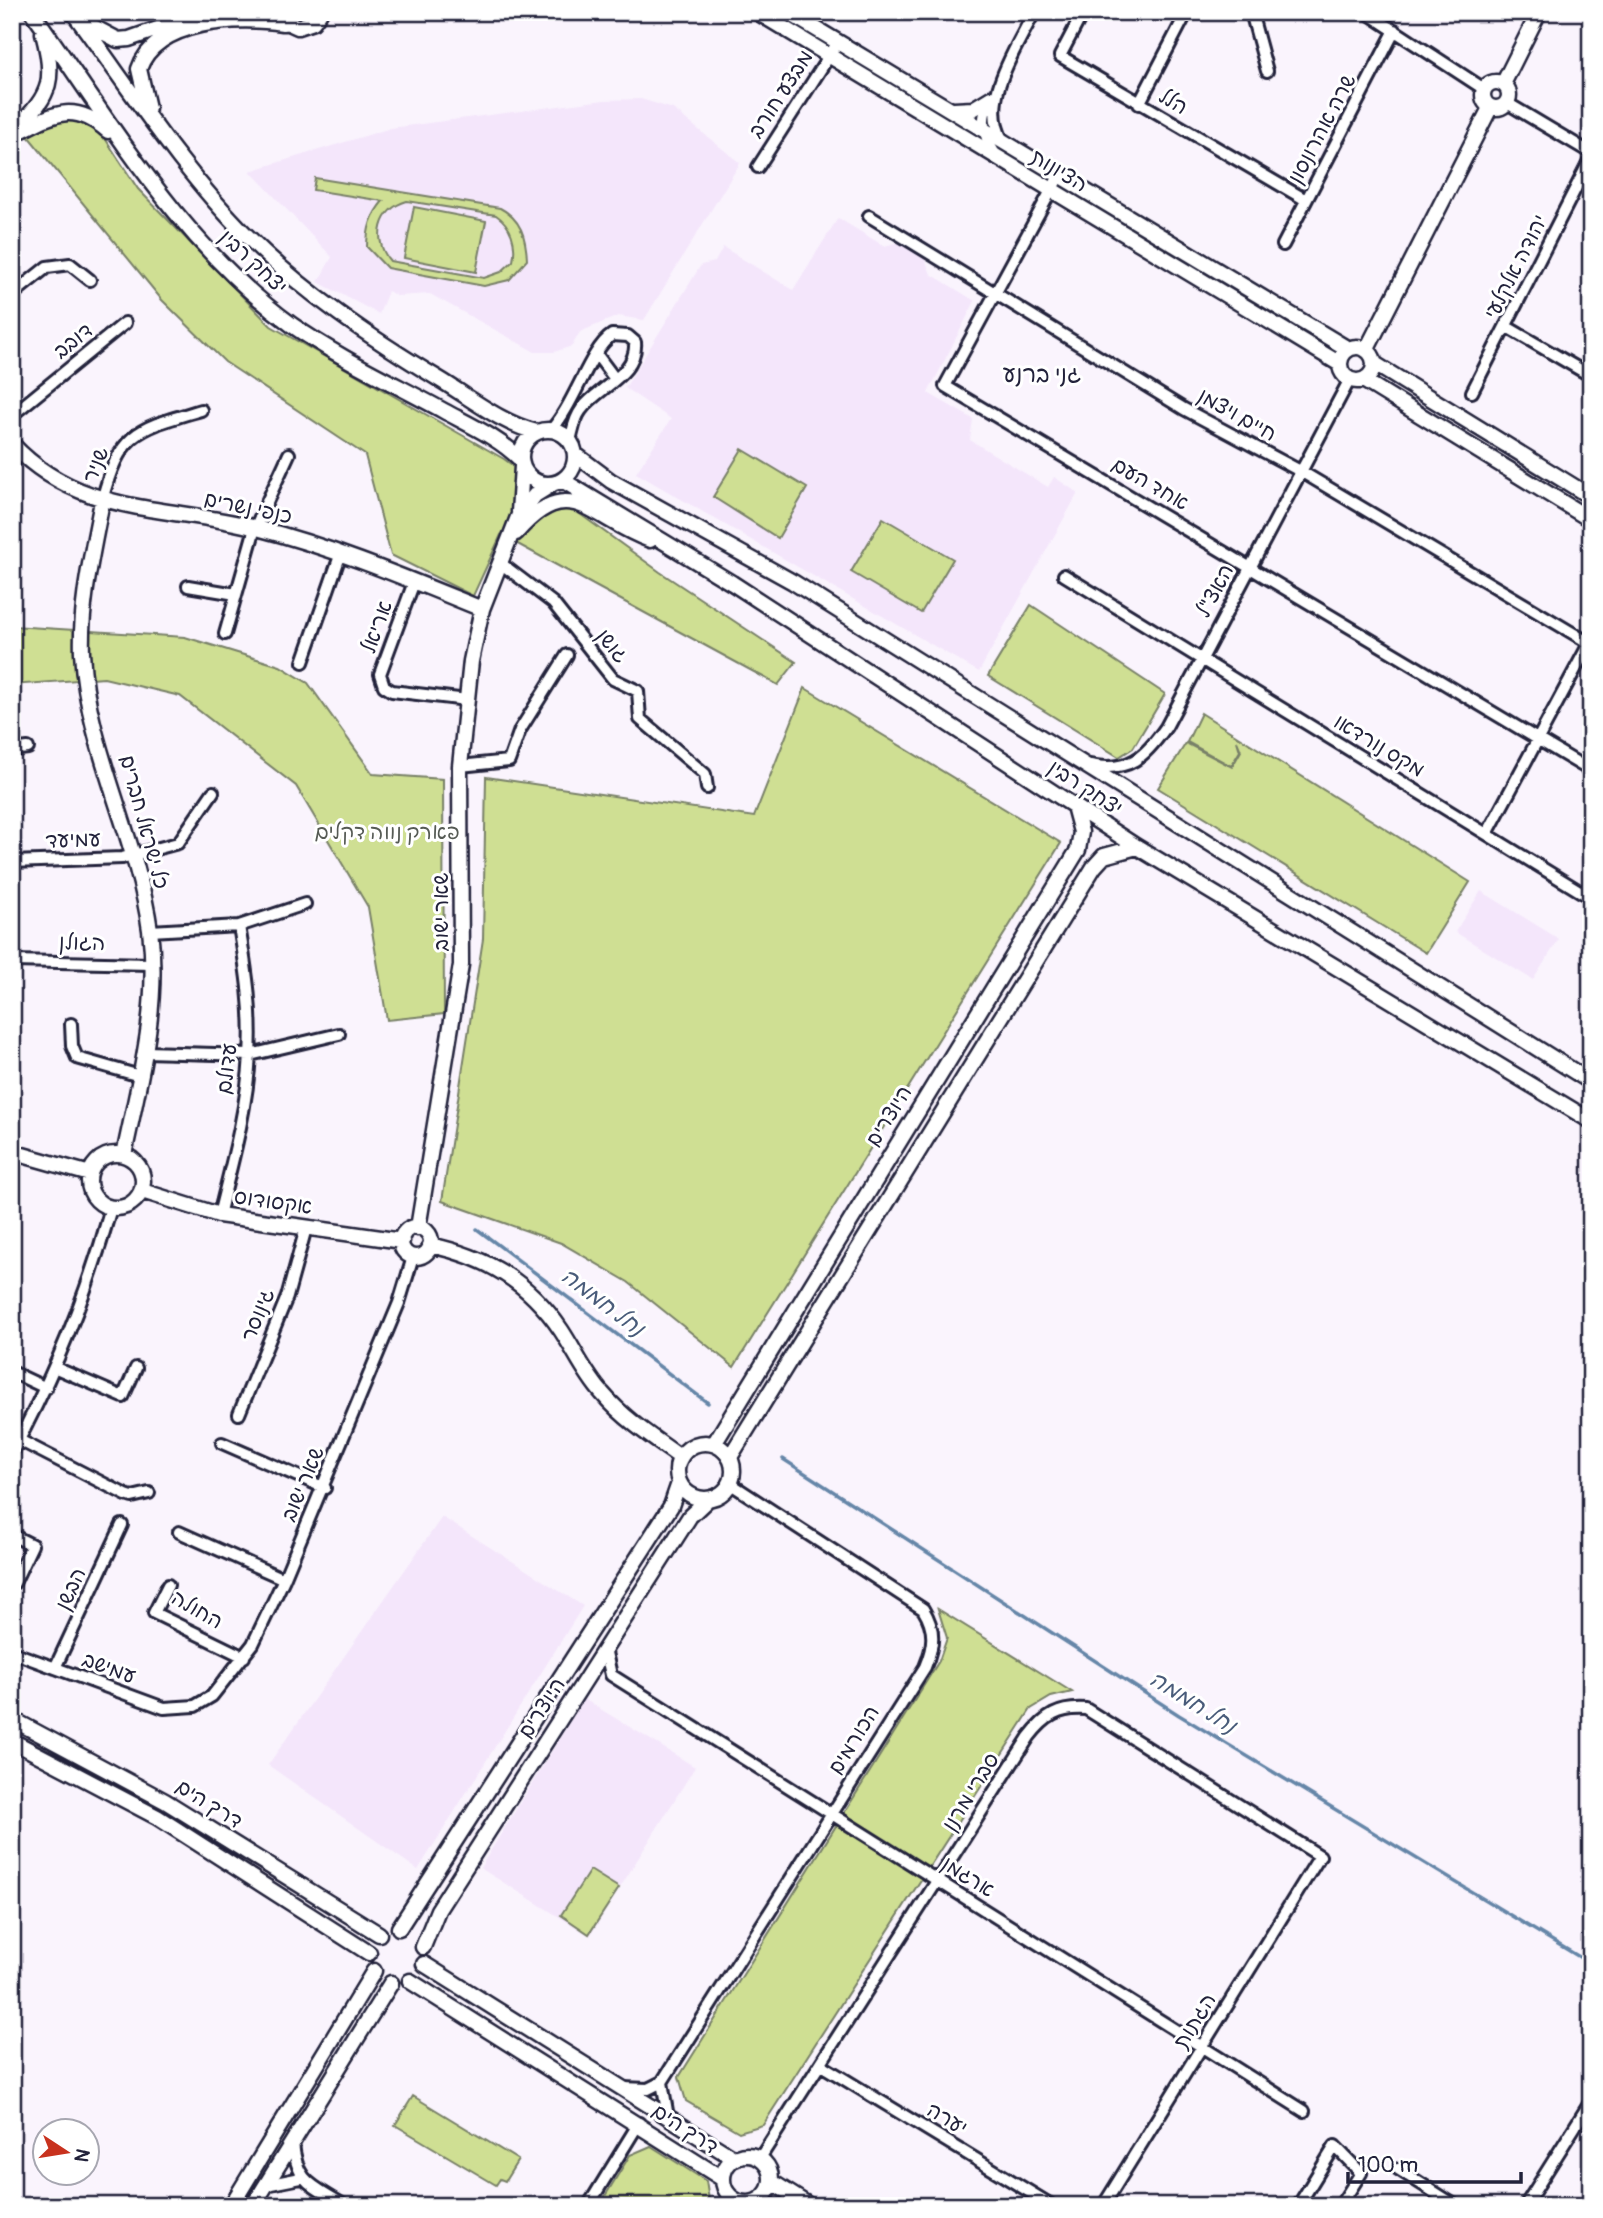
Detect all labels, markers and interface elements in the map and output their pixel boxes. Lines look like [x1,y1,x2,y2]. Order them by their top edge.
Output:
street label: מבצע חורב [743,45,819,143]
street label: שרה אהרונסון [1282,69,1362,189]
street label: הלל [1154,83,1192,121]
street label: הציונות [1025,143,1093,199]
street label: יהודה אלקלעי [1478,210,1554,324]
street label: יצחק רבין [213,224,293,300]
street label: דובב [48,317,98,365]
district label: גני ברנע [1003,360,1081,389]
street label: חיים ויצמן [1193,382,1281,448]
street label: שניר [77,443,115,487]
street label: אחד העם [1107,451,1193,517]
street label: כנפי נשרים [202,486,294,530]
street label: האצ"ל [1190,560,1240,622]
street label: אריאל [355,597,399,657]
street label: גושן [590,623,634,669]
street label: מקס נורדאו [1329,708,1429,784]
street label: כל ישראל חברים [113,752,175,892]
street label: יצחק רבין [1043,754,1127,822]
park label: פארק נווה דקלים [314,819,460,846]
street label: עמיעד [45,826,101,854]
street label: שאר ישוב [428,873,455,951]
street label: הגולן [58,929,106,957]
street label: עדולם [211,1042,243,1096]
street label: היוצרים [860,1080,918,1152]
street label: אקסודוס [232,1183,314,1221]
water label: נחל חממה [556,1261,651,1343]
street label: גינוסר [235,1284,281,1345]
street label: שאר ישוב [275,1443,331,1525]
street label: הבשן [49,1563,93,1615]
street label: החולה [166,1585,228,1635]
street label: עמישב [79,1646,139,1690]
water label: נחל חממה [1144,1664,1243,1741]
street label: היוצרים [512,1673,572,1743]
street label: הכורמים [822,1701,886,1779]
street label: סברי מרנן [936,1748,1006,1836]
street label: דרך הים [171,1773,247,1835]
street label: ארגמן [937,1850,999,1904]
street label: הגתות [1167,1988,1223,2054]
street label: יערה [922,2096,972,2142]
street label: דרך הים [647,2098,723,2160]
north arrow [32,2116,102,2186]
scale bar [1348,2141,1521,2185]
text: N [69,2147,95,2164]
text: 100 m [1358,2152,1418,2179]

